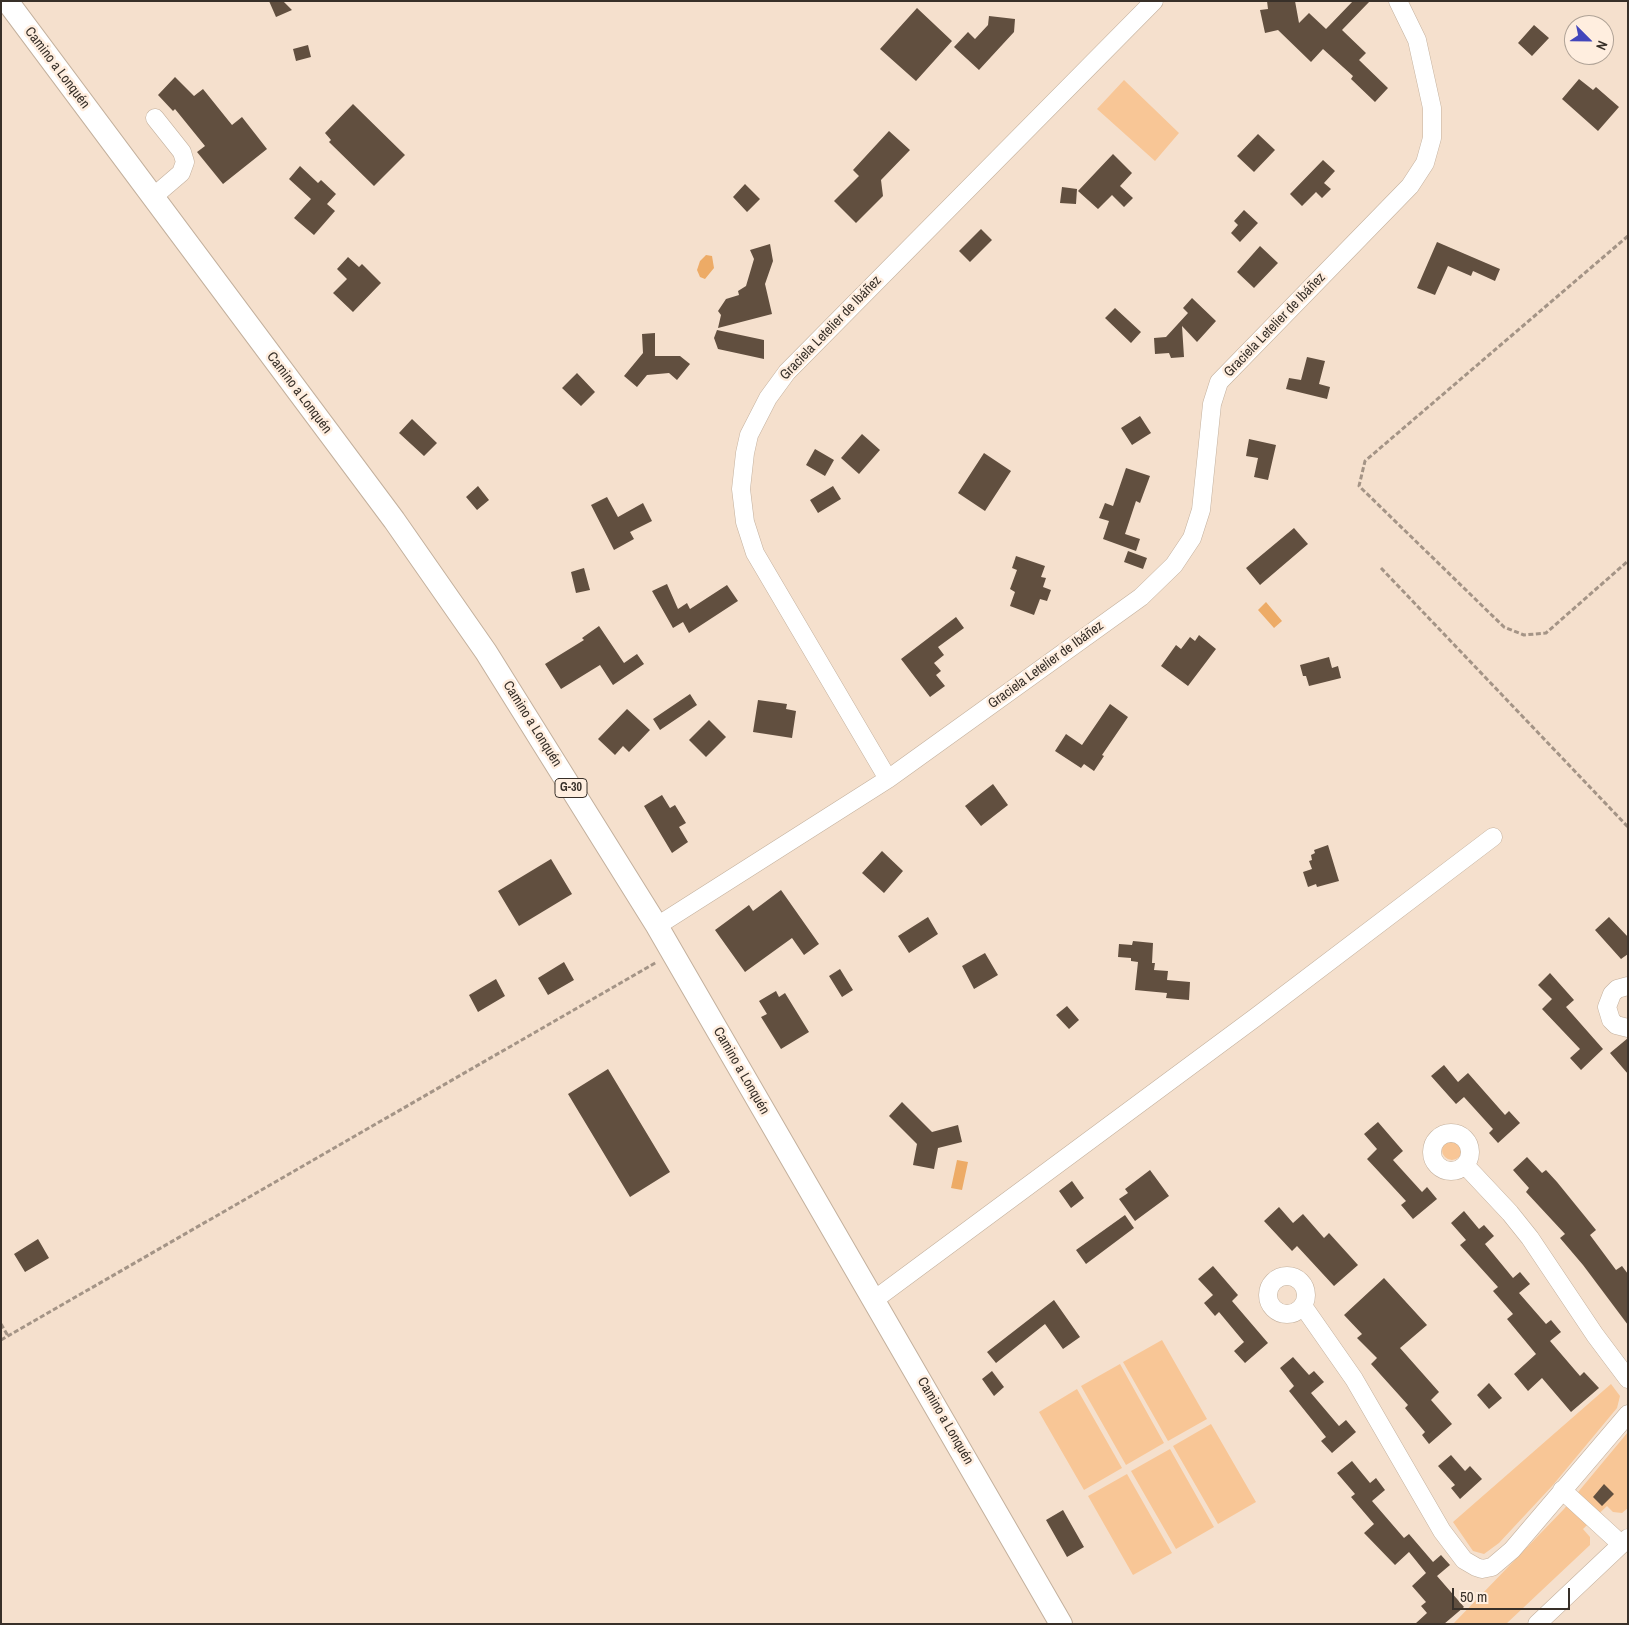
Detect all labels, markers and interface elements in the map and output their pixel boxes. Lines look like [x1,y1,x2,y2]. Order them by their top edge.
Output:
north arrow [1564,15,1614,65]
street label: Camino a Lonquén [21,24,93,112]
text: N [1592,38,1612,53]
street label: Graciela Letelier de Ibáñez [1221,269,1329,381]
street label: Graciela Letelier de Ibáñez [777,272,885,384]
street label: Camino a Lonquén [263,349,335,437]
street label: Graciela Letelier de Ibáñez [985,618,1107,712]
street label: Camino a Lonquén [499,678,565,770]
road number: G-30 [555,778,587,798]
street label: Camino a Lonquén [709,1025,773,1117]
street label: Camino a Lonquén [913,1375,977,1467]
scale bar [1454,1578,1572,1610]
text: 50 m [1460,1586,1487,1607]

